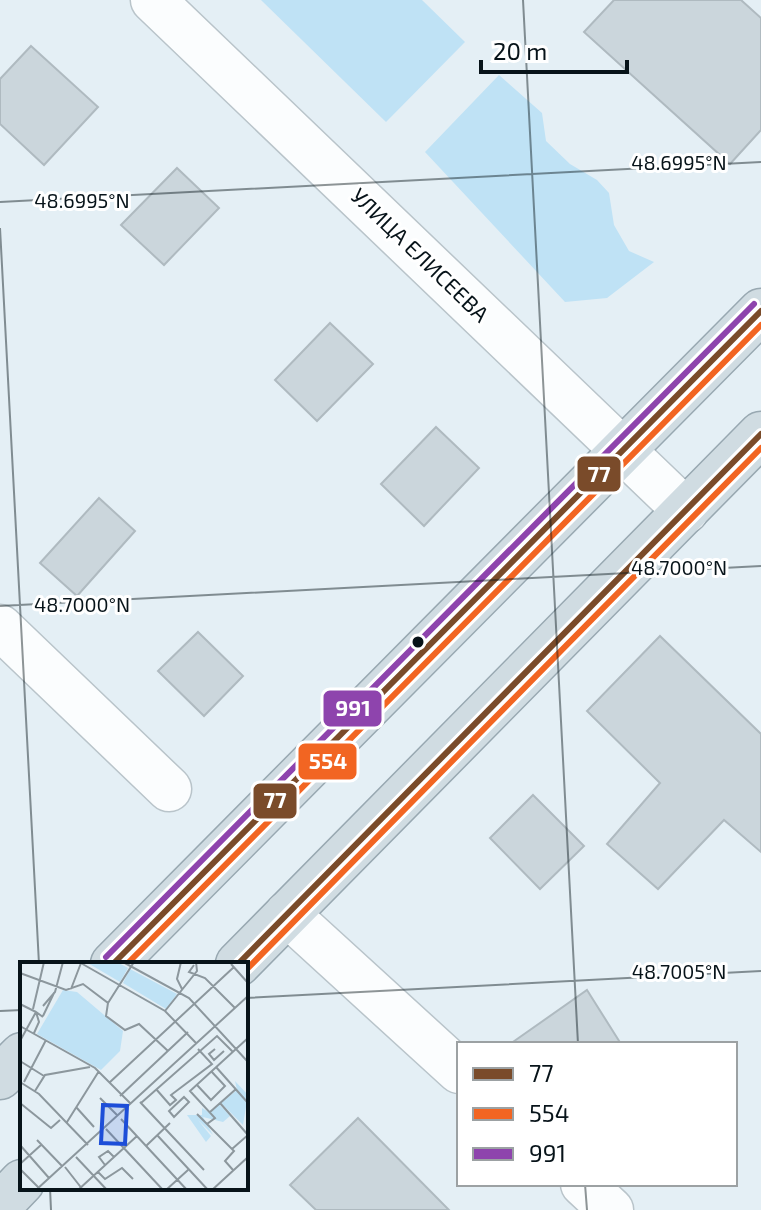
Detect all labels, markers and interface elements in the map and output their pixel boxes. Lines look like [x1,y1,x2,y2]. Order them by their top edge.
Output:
scale bar [481,24,627,74]
text: 20 m [493,36,547,65]
text: 48.6995°N [631,150,727,174]
street label: УЛИЦА ЕЛИСЕЕВА [347,182,495,327]
text: 48.6995°N [34,188,130,212]
line badge: 77 [576,455,622,493]
text: 77 [587,460,611,486]
text: 48.7000°N [631,555,727,579]
text: 48.7000°N [34,592,130,616]
unlabelled marker [410,634,426,650]
line badge: 991 [322,689,383,728]
text: 991 [335,694,371,720]
line badge: 554 [297,742,358,781]
text: 554 [309,747,347,773]
line badge: 77 [252,782,298,820]
text: 77 [263,786,287,812]
text: 48.7005°N [632,959,726,983]
inset map [20,962,248,1190]
legend [457,1042,737,1186]
text: 77 [529,1058,554,1087]
text: 554 [529,1098,570,1127]
text: 991 [529,1138,566,1167]

